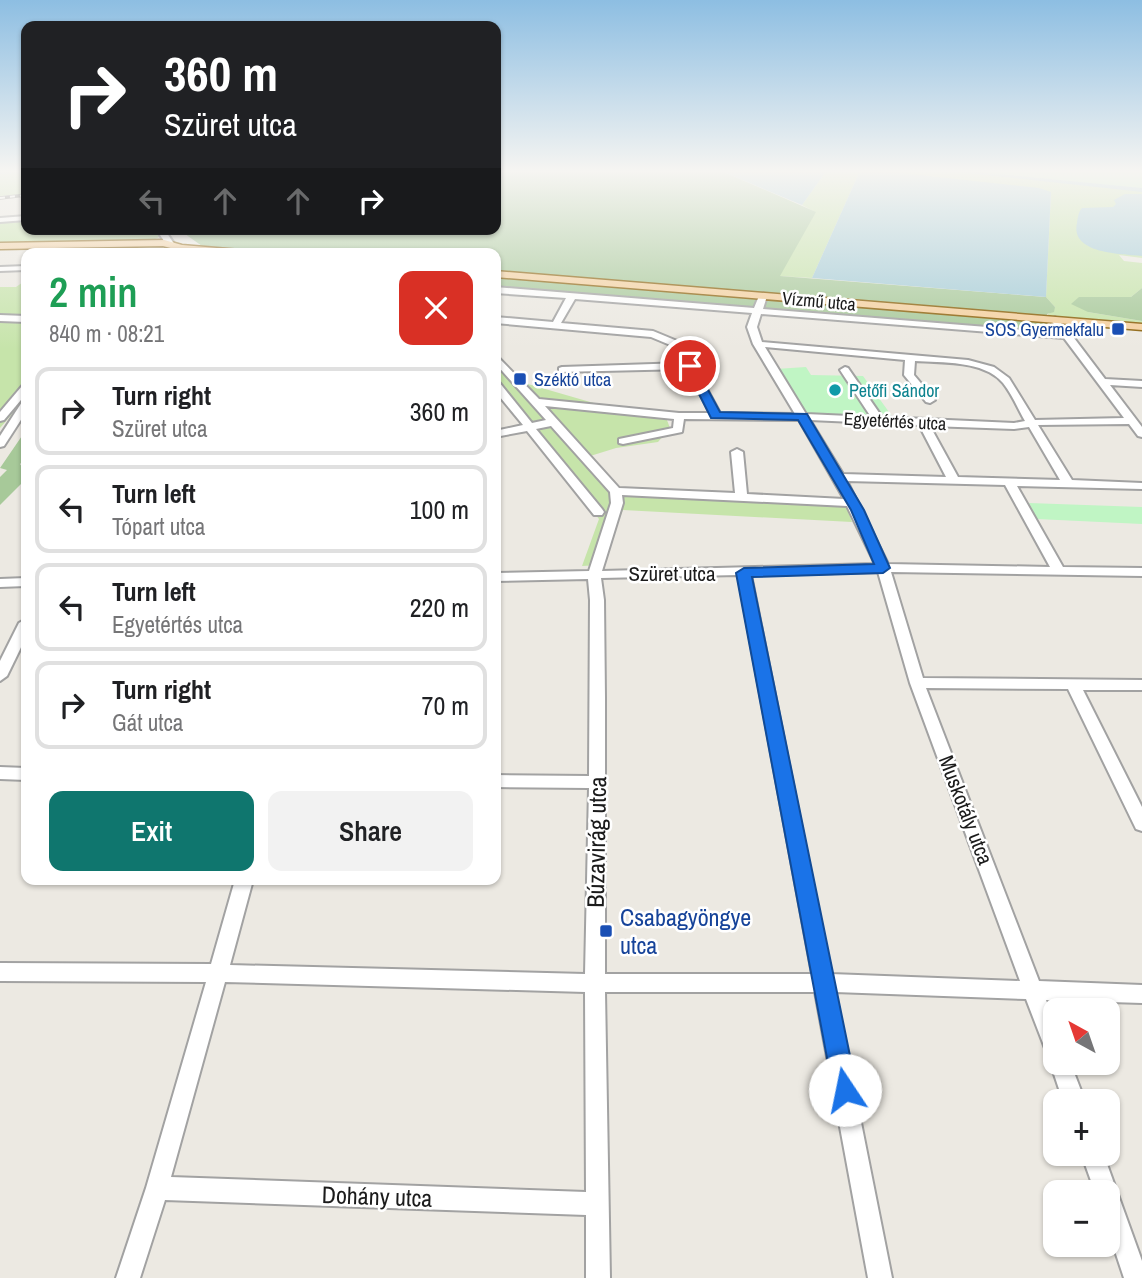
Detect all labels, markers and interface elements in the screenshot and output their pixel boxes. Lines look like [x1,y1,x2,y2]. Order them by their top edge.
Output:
text: 360 m [164,40,278,106]
icon: right [49,49,140,140]
text: Szüret utca [164,103,297,146]
icon: left [133,182,171,220]
icon: ahead [206,182,244,220]
icon: ahead [279,182,317,220]
icon: right [352,182,390,220]
text: 2 min [49,264,138,320]
button: close [399,271,473,345]
street label: Vízmű utca [781,285,857,317]
place label: SOS Gyermekfalu [985,317,1104,342]
text: 840 m · 08:21 [49,318,164,349]
marker: SOS Gyermekfalu [1110,321,1126,337]
pin [660,336,720,396]
icon: arrive [671,347,709,385]
place label: Széktó utca [534,367,611,392]
marker: Széktó utca [512,371,528,387]
text: Turn right [112,378,211,413]
place label: Petőfi Sándor [849,378,939,403]
marker: Petőfi Sándor [827,382,843,398]
icon: right [53,392,91,430]
text: 360 m [410,394,469,429]
street label: Egyetértés utca [843,406,947,436]
text: Szüret utca [112,413,207,444]
text: Turn left [112,476,196,511]
icon: left [53,490,91,528]
text: 100 m [410,492,469,527]
text: Tópart utca [112,511,205,542]
street label: Szüret utca [628,559,716,588]
text: Turn left [112,574,196,609]
icon: left [53,588,91,626]
text: 220 m [410,590,469,625]
text: Egyetértés utca [112,609,243,640]
text: Turn right [112,672,211,707]
icon: right [53,686,91,724]
text: 70 m [422,688,469,723]
text: Gát utca [112,707,183,738]
street label: Muskotály utca [932,751,1000,869]
street label: Búzavirág utca [579,776,613,908]
button: Exit [49,791,254,871]
button: Share [268,791,473,871]
place label: Csabagyöngye utca [620,901,751,961]
marker: Csabagyöngye utca [598,923,614,939]
north arrow [1043,998,1120,1074]
map controls [1043,998,1120,1257]
position arrow [808,1053,882,1127]
button: + [1043,1089,1120,1166]
street label: Dohány utca [321,1178,433,1214]
button: − [1043,1180,1120,1257]

